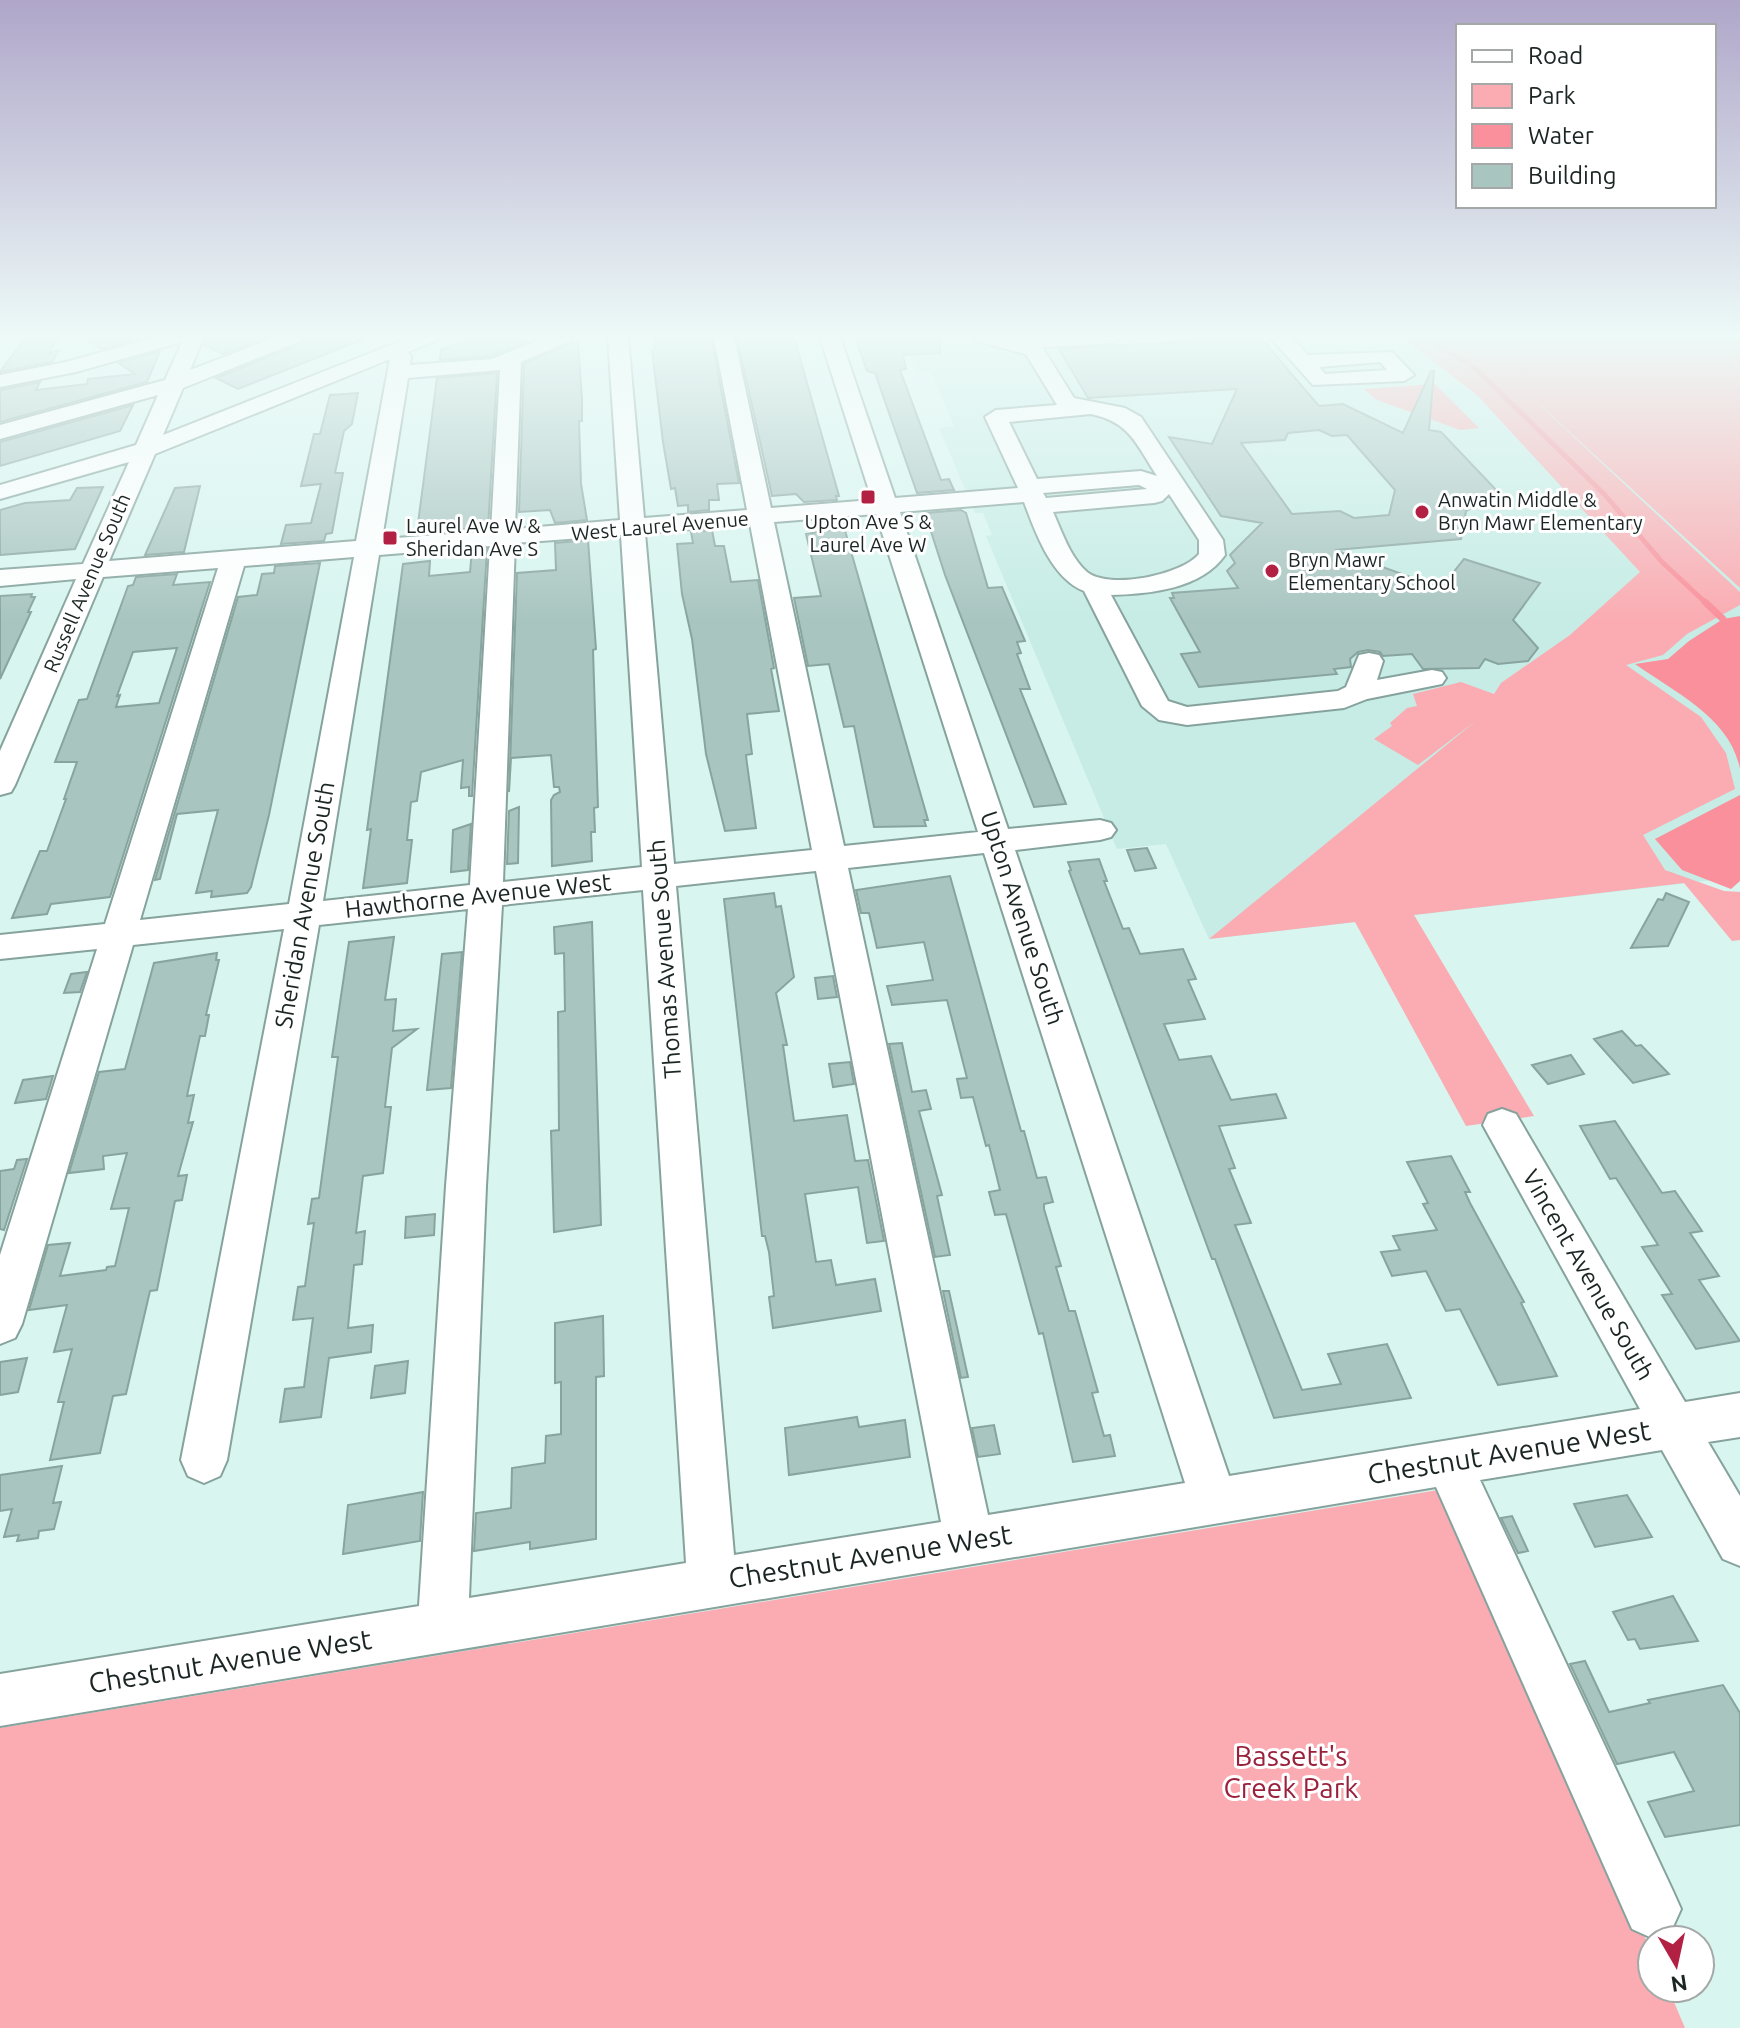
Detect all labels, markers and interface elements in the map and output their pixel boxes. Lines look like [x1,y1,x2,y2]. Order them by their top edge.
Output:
legend [1456,24,1716,208]
text: Road [1528,42,1583,69]
text: Park [1528,82,1576,109]
text: Water [1528,122,1594,149]
text: Building [1528,162,1616,189]
marker: Upton Ave S & Laurel Ave W [859,488,877,506]
place label: Anwatin Middle & Bryn Mawr Elementary [1438,488,1643,534]
street label: Russell Avenue South [38,490,135,676]
marker: Anwatin Middle & Bryn Mawr Elementary [1413,503,1431,521]
street label: West Laurel Avenue [570,506,750,545]
place label: Upton Ave S & Laurel Ave W [804,510,932,556]
place label: Laurel Ave W & Sheridan Ave S [406,514,541,560]
marker: Laurel Ave W & Sheridan Ave S [381,529,399,547]
place label: Bryn Mawr Elementary School [1288,548,1455,594]
marker: Bryn Mawr Elementary School [1263,562,1281,580]
street label: Sheridan Avenue South [270,780,339,1030]
street label: Upton Avenue South [975,808,1070,1028]
street label: Thomas Avenue South [643,838,686,1080]
street label: Hawthorne Avenue West [343,868,613,923]
street label: Vincent Avenue South [1517,1165,1660,1385]
street label: Chestnut Avenue West [1365,1414,1653,1489]
street label: Chestnut Avenue West [726,1518,1014,1593]
street label: Chestnut Avenue West [86,1623,374,1698]
park label: Bassett's Creek Park [1224,1740,1358,1803]
north arrow [1636,1924,1716,2004]
text: N [1669,1971,1689,1998]

